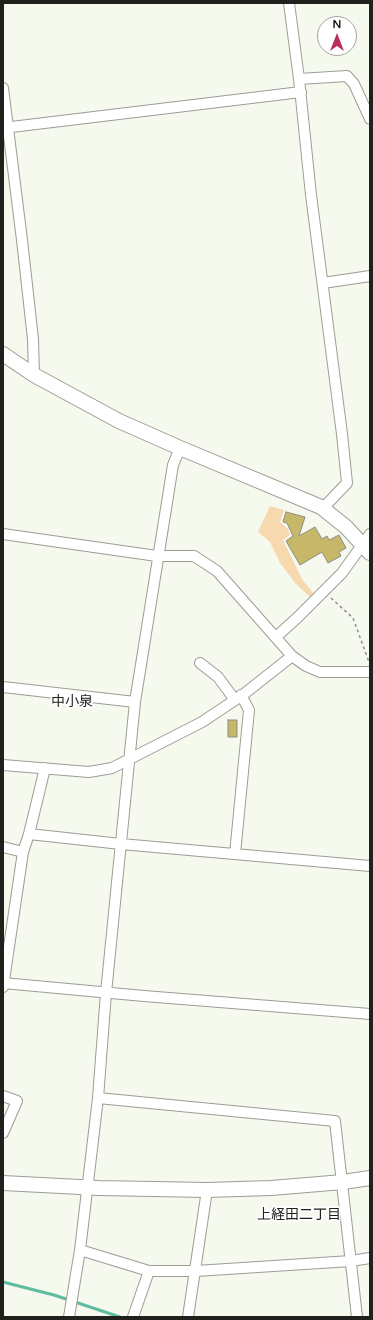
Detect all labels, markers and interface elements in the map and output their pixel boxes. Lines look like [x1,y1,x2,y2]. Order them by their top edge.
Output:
north arrow [317,16,357,56]
text: N [333,18,341,31]
district label: 中小泉 [51,694,93,710]
district label: 上経田二丁目 [257,1207,341,1223]

